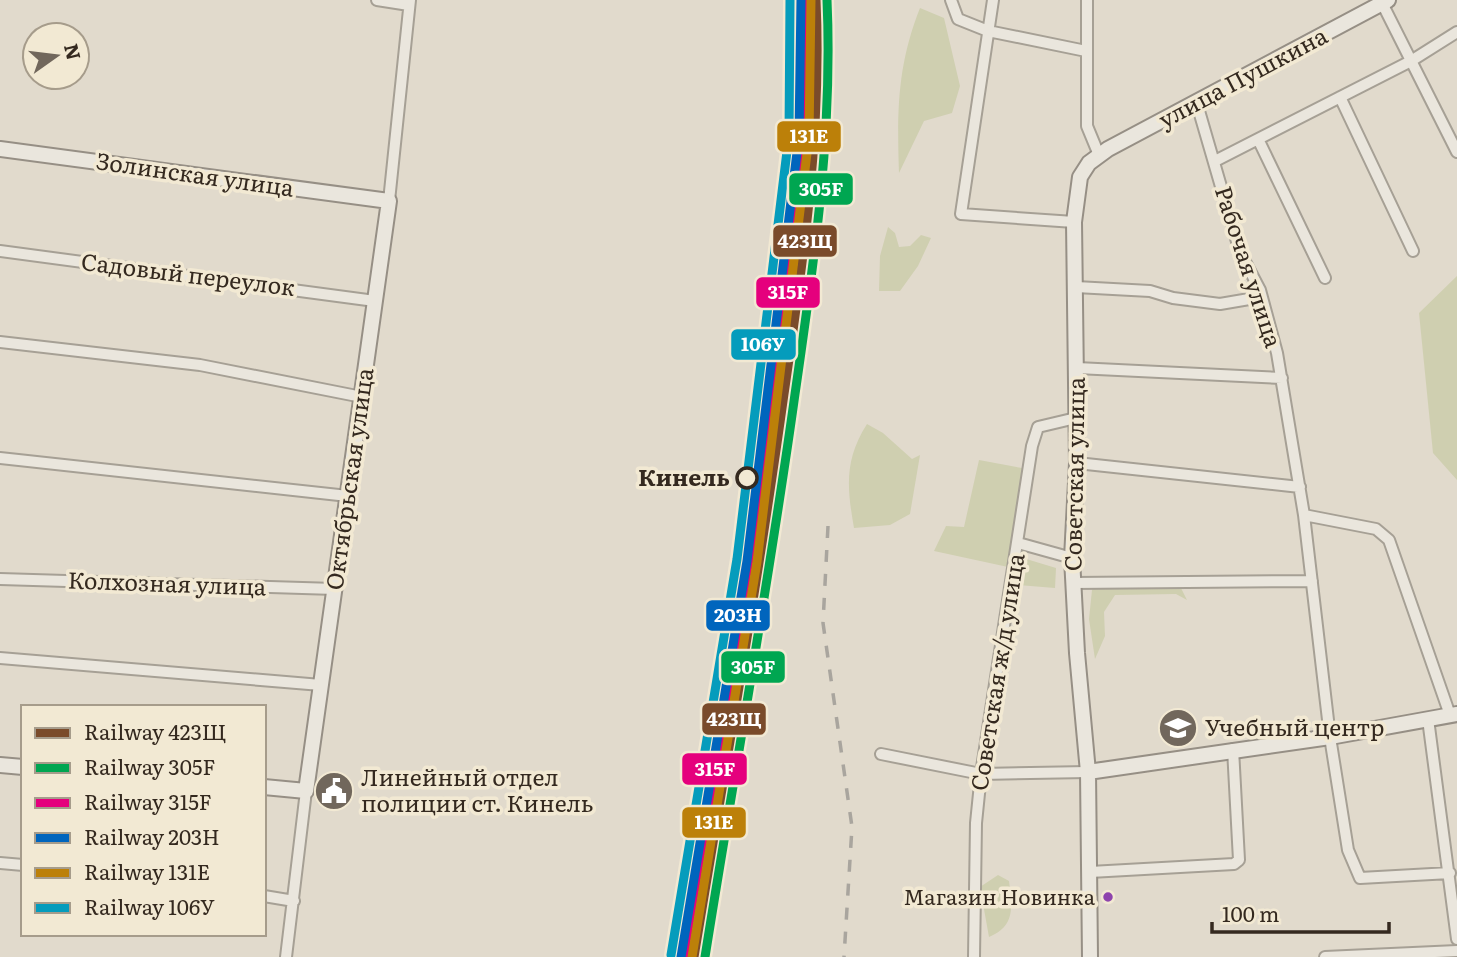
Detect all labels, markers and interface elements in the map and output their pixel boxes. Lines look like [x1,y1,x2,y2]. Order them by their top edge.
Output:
street label: улица Пушкина [1151,17,1333,135]
north arrow [21,21,91,91]
text: N [58,41,89,63]
line badge: 131Е [776,120,842,153]
text: 131Е [790,121,828,149]
street label: Золинская улица [94,142,297,204]
line badge: 305F [788,172,854,206]
text: 305F [799,174,843,202]
street label: Рабочая улица [1208,181,1292,352]
line badge: 423Щ [772,224,838,258]
text: 423Щ [777,226,833,254]
street label: Садовый переулок [79,243,298,303]
line badge: 315F [755,276,821,309]
text: 315F [768,277,808,305]
line badge: 106У [730,328,797,361]
text: 106У [741,329,786,357]
street label: Октябрьская улица [316,365,381,592]
street label: Советская улица [1054,376,1092,571]
place label: Кинель [638,459,730,493]
marker: Кинель [736,467,758,489]
street label: Советская ж/д улица [960,550,1032,793]
street label: Колхозная улица [67,562,268,602]
line badge: 203Н [705,599,771,632]
text: 203Н [714,600,762,628]
line badge: 305F [720,650,786,684]
text: 305F [731,652,775,680]
line badge: 423Щ [701,702,767,736]
text: 423Щ [706,704,762,732]
legend [21,705,266,936]
school or university icon: Учебный центр [1157,707,1199,749]
place label: Учебный центр [1205,709,1384,743]
text: Railway 423Щ [84,715,227,746]
text: Railway 305F [84,750,215,781]
line badge: 315F [681,752,748,786]
text: 315F [695,754,735,782]
place label: Линейный отдел полиции ст. Кинель [361,759,593,819]
public building icon: Линейный отдел полиции ст. Кинель [313,770,355,812]
text: Railway 315F [84,785,212,816]
line badge: 131Е [681,806,747,839]
text: 131Е [695,807,733,835]
text: Railway 203Н [84,820,220,851]
text: Railway 131Е [84,855,210,886]
place label: Магазин Новинка [904,880,1096,911]
text: Railway 106У [84,890,215,921]
marker: Магазин Новинка [1101,890,1115,904]
scale bar [1212,890,1389,934]
text: 100 m [1222,897,1279,928]

